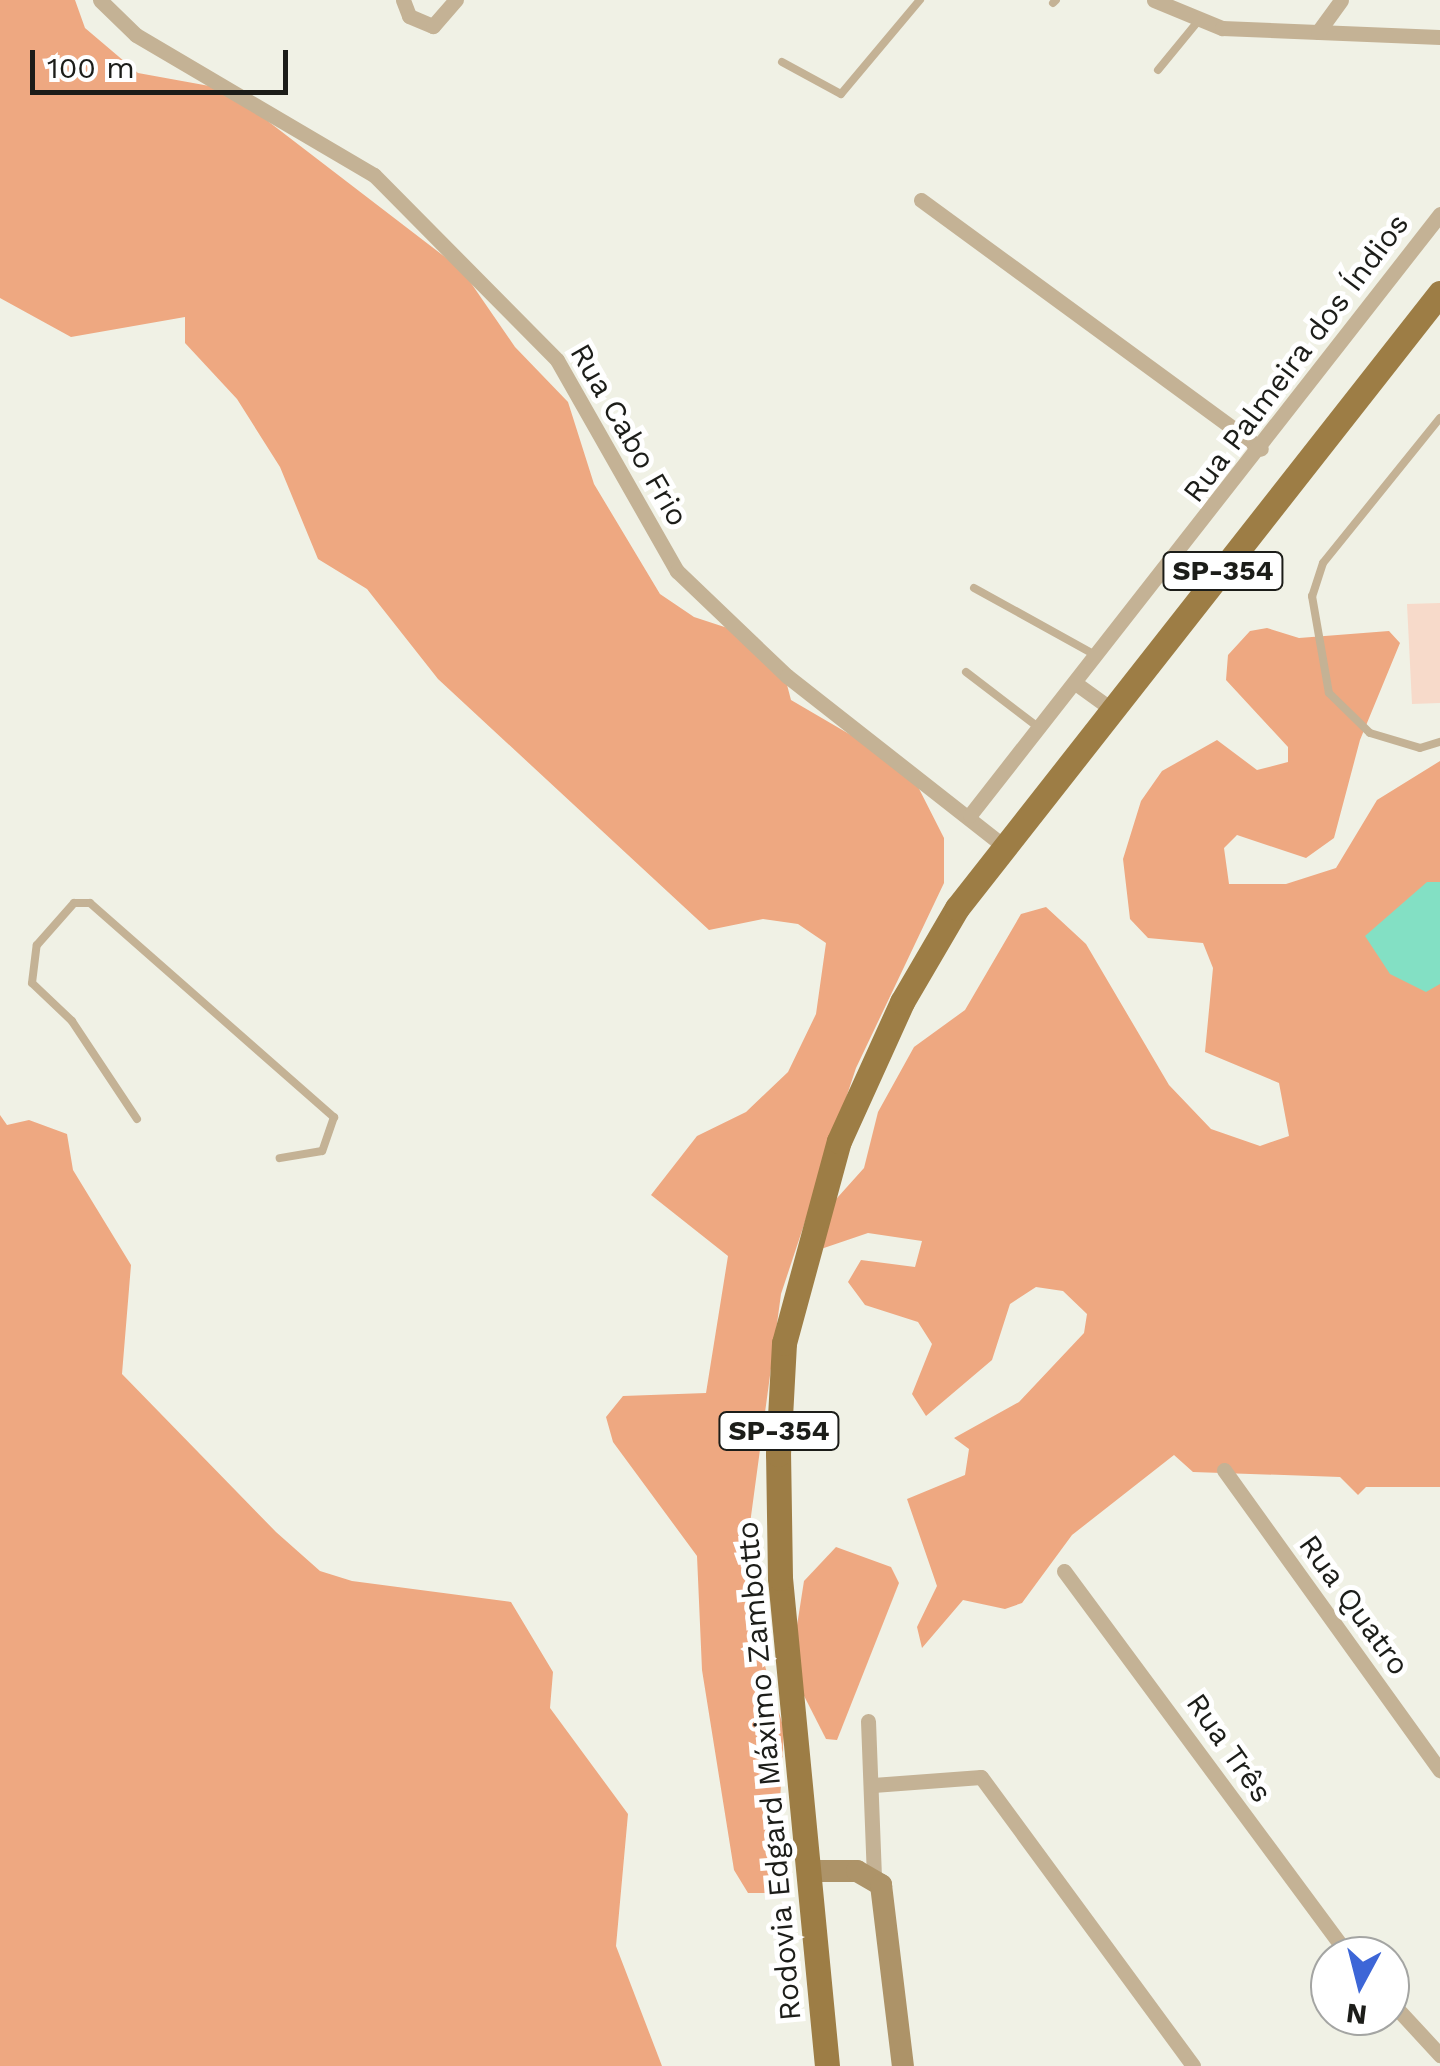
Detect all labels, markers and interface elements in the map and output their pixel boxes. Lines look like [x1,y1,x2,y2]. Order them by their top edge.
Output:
scale bar [35,30,292,92]
text: 100 m [47,50,135,85]
street label: Rua Palmeira dos Índios [1175,206,1417,510]
street label: Rua Cabo Frio [562,337,696,533]
road number: SP-354 [1160,548,1286,594]
road number: SP-354 [716,1408,842,1454]
street label: Rodovia Edgard Máximo Zambotto [729,1520,809,2022]
street label: Rua Quatro [1291,1528,1417,1682]
street label: Rua Três [1178,1686,1280,1810]
north arrow [1310,1936,1410,2036]
text: N [1344,1997,1369,2032]

